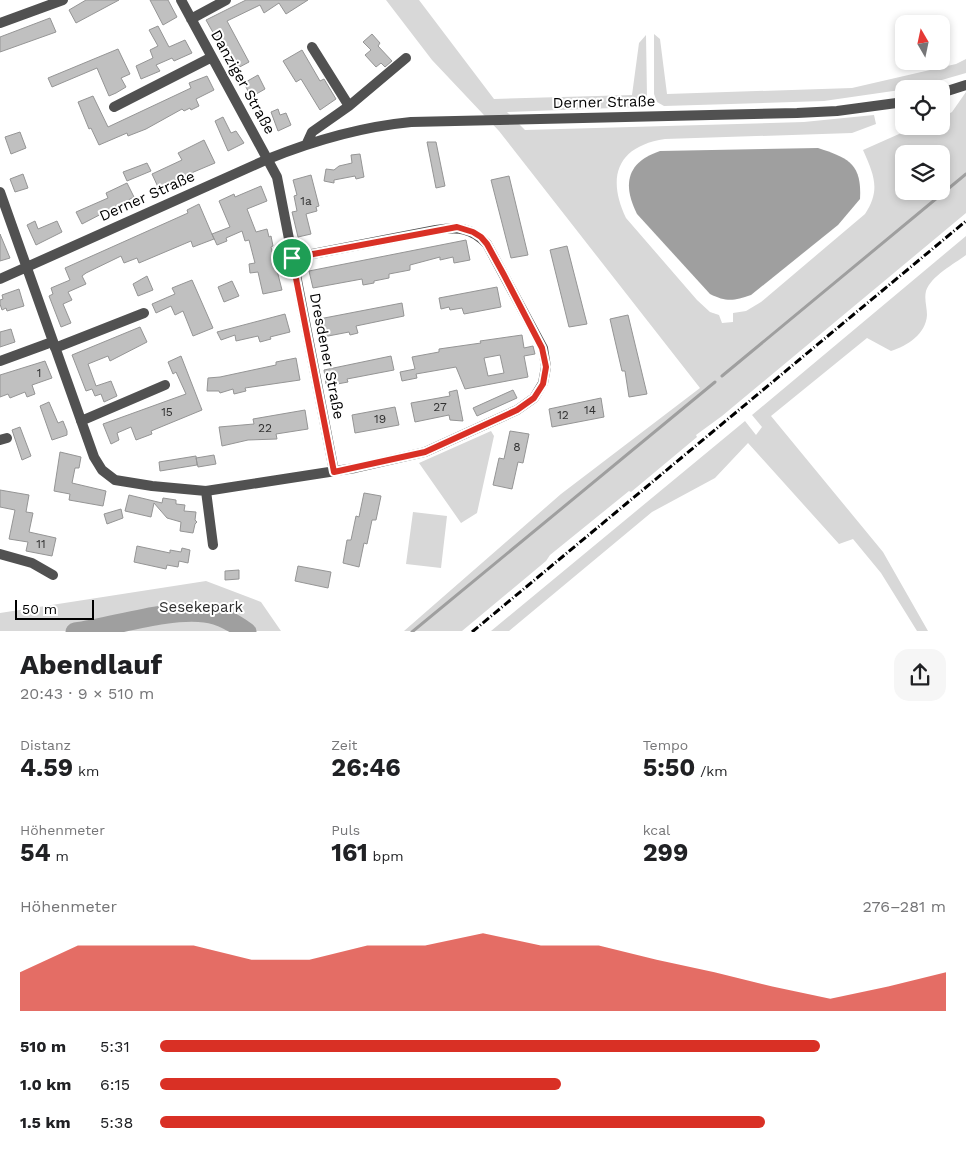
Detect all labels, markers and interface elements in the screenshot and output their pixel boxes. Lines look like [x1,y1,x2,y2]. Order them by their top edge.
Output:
north arrow [895,15,950,70]
map controls [895,15,950,200]
street label: Danziger Straße [207,27,279,137]
button: locate [895,80,950,135]
street label: Derner Straße [553,92,655,112]
button: layers [895,145,950,200]
street label: Derner Straße [96,167,198,225]
house number: 1a [300,194,312,208]
pin [271,237,313,279]
icon: arrive [278,244,306,272]
street label: Dresdener Straße [306,291,348,421]
house number: 1 [37,366,41,380]
house number: 27 [433,400,447,414]
house number: 14 [584,403,596,417]
house number: 15 [161,405,173,419]
house number: 12 [557,408,569,422]
house number: 19 [374,412,386,426]
house number: 22 [258,421,272,435]
house number: 8 [513,440,521,454]
house number: 11 [36,537,46,551]
scale bar [15,596,94,620]
park label: Sesekepark [159,598,244,616]
text: 50 m [22,601,57,617]
text: Abendlauf [20,648,162,681]
button: share [894,649,946,701]
text: 20:43 · 9 × 510 m [20,684,154,703]
text: Distanz [20,737,71,753]
text: Zeit [331,737,357,753]
text: Tempo [643,737,688,753]
text: 4.59 [20,753,73,782]
text: 26:46 [331,753,401,782]
text: 5:50 [643,753,695,782]
text: km [73,763,99,779]
text: /km [695,763,728,779]
text: Höhenmeter [20,822,105,838]
text: Puls [331,822,360,838]
text: kcal [643,822,670,838]
text: 54 [20,838,51,867]
text: 161 [331,838,368,867]
text: 299 [643,838,688,867]
text: m [51,848,69,864]
text: bpm [368,848,404,864]
text: Höhenmeter [20,897,117,916]
text: 276–281 m [862,897,946,916]
text: 510 m [20,1037,66,1056]
text: 5:31 [100,1037,130,1056]
text: 1.0 km [20,1075,71,1094]
text: 6:15 [100,1075,130,1094]
text: 1.5 km [20,1113,70,1132]
text: 5:38 [100,1113,133,1132]

